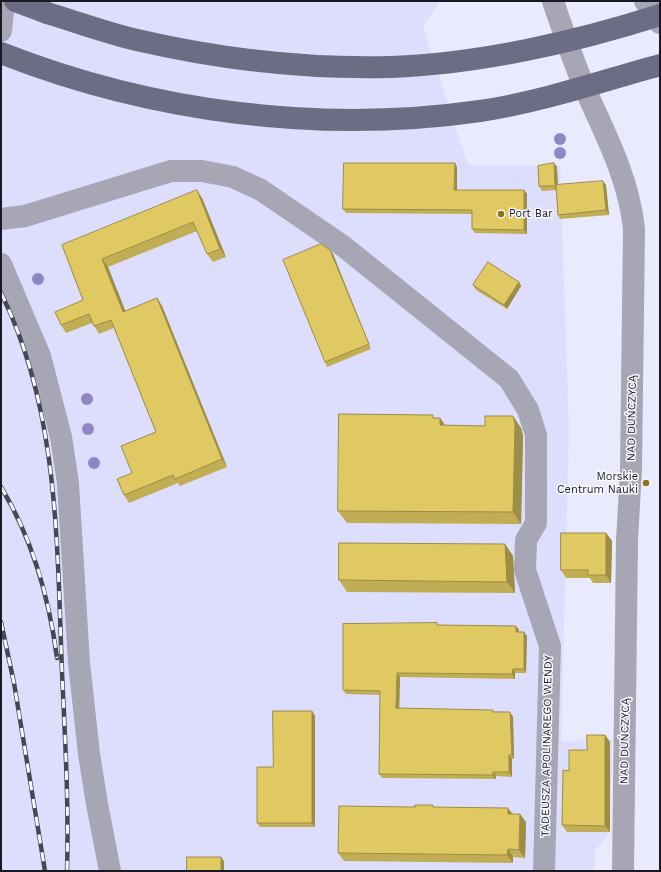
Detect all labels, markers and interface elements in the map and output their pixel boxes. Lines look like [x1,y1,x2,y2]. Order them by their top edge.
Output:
place label: Port Bar [509,207,553,221]
marker: Port Bar [496,209,506,219]
street label: NAD DUŃCZYCĄ [625,375,639,461]
place label: Morskie Centrum Nauki [557,470,638,496]
marker: Morskie Centrum Nauki [641,478,651,488]
street label: TADEUSZA APOLINAREGO WENDY [539,655,555,837]
street label: NAD DUŃCZYCĄ [618,698,632,784]

